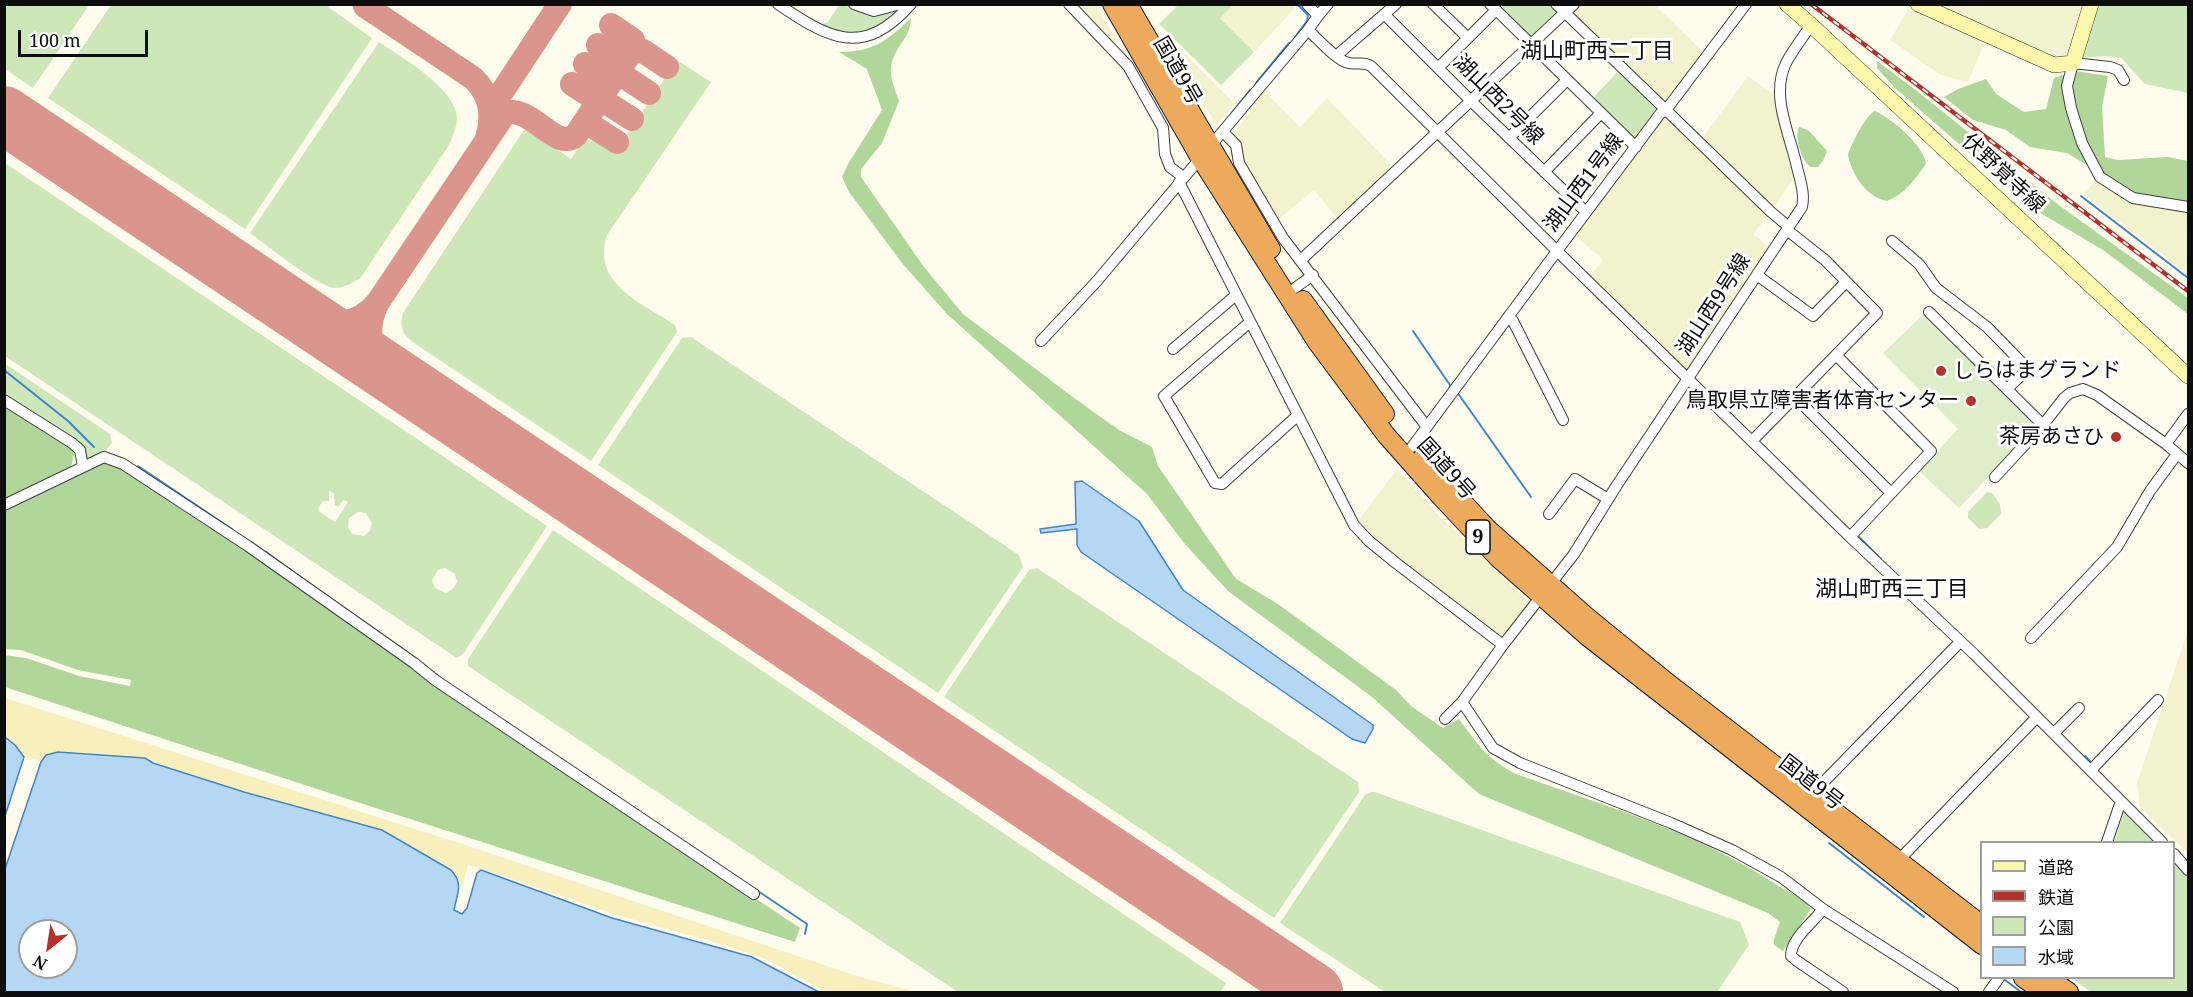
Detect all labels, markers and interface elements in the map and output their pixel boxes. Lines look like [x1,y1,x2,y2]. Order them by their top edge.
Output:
scale bar [21,18,152,56]
text: 100 m [29,28,81,52]
street label: 国道9号 [1147,32,1207,110]
district label: 湖山町西二丁目 [1520,39,1674,65]
street label: 湖山西2号線 [1448,50,1548,150]
street label: 湖山西1号線 [1539,129,1629,237]
street label: 伏野覚寺線 [1956,129,2050,219]
street label: 湖山西9号線 [1672,249,1756,361]
place label: しらはまグランド [1953,358,2121,384]
marker: しらはまグランド [1934,364,1948,378]
place label: 鳥取県立障害者体育センター [1686,388,1959,414]
marker: 鳥取県立障害者体育センター [1964,394,1978,408]
place label: 茶房あさひ [1999,424,2104,450]
marker: 茶房あさひ [2109,430,2123,444]
street label: 国道9号 [1412,433,1480,505]
road number: 9 [1466,520,1490,554]
district label: 湖山町西三丁目 [1815,577,1969,603]
street label: 国道9号 [1774,750,1848,816]
legend [1980,841,2175,979]
text: 道路 [2038,855,2074,879]
text: 鉄道 [2038,885,2074,909]
text: 公園 [2038,915,2074,939]
north arrow [18,919,78,979]
text: 水域 [2038,945,2074,969]
text: N [29,950,51,976]

